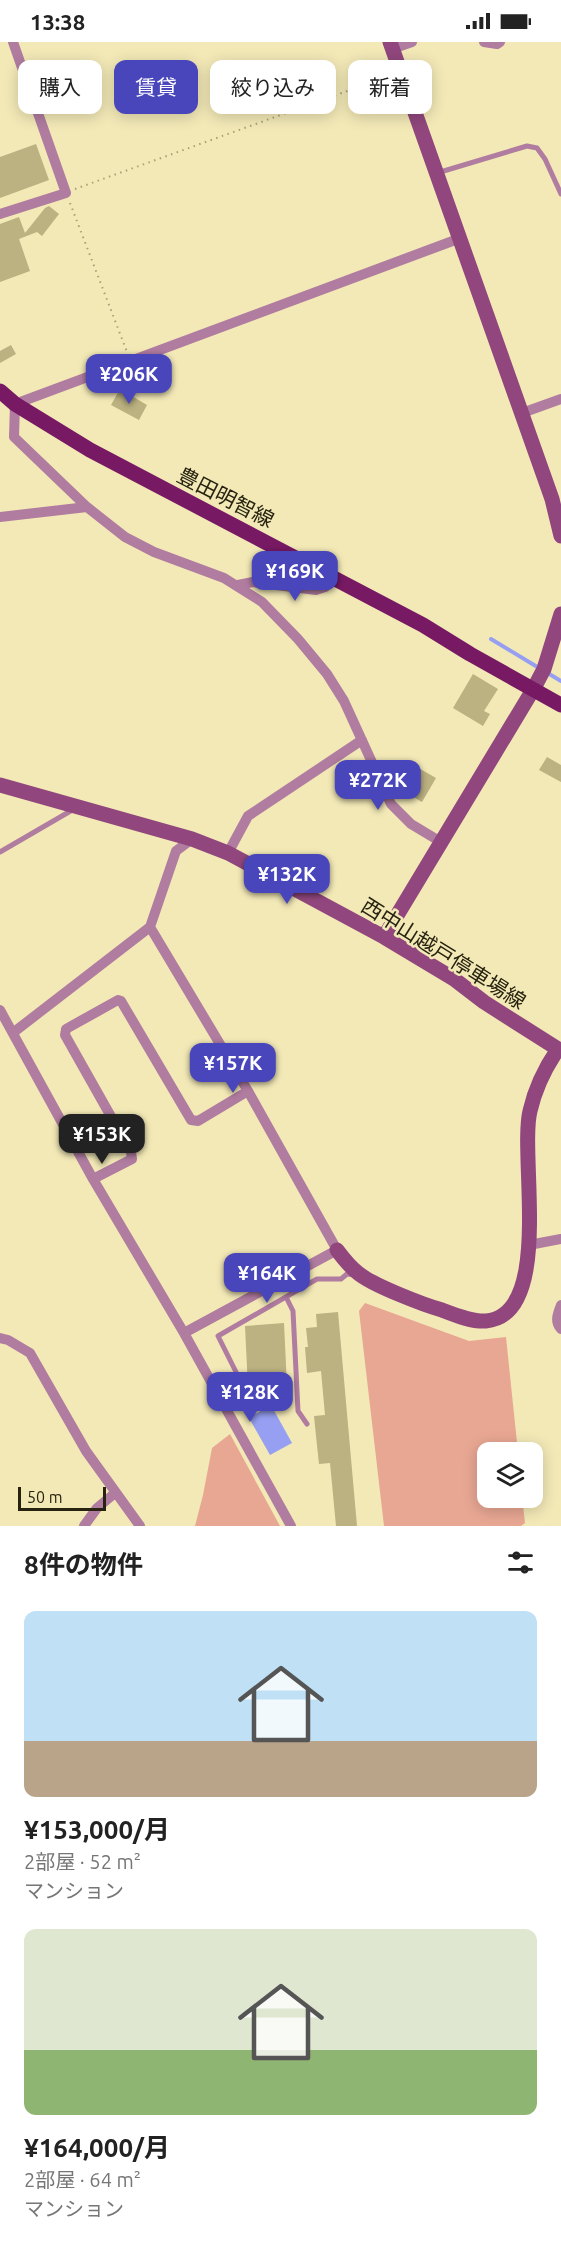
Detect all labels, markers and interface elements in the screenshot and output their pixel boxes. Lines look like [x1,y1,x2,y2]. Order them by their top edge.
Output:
text: 13:38 [30,9,85,34]
chip: 購入 [18,60,102,114]
chip: 賃貸 [114,60,198,114]
chip: 絞り込み [210,60,336,114]
chip: 新着 [348,60,432,114]
pin: ¥206K [87,354,171,405]
text: ¥206K [100,362,158,385]
street label: 豊田明智線 [174,462,278,532]
pin: ¥169K [253,551,337,602]
text: ¥169K [266,559,324,582]
pin: ¥272K [336,760,420,811]
text: ¥272K [349,768,407,791]
pin: ¥132K [245,854,329,905]
text: ¥132K [258,862,316,885]
street label: 西中山越戸停車場線 [358,893,530,1013]
pin: ¥157K [191,1043,275,1094]
text: ¥157K [204,1051,262,1074]
pin: ¥153K [60,1114,144,1165]
text: ¥153K [73,1122,131,1145]
pin: ¥164K [225,1253,309,1304]
text: ¥164K [238,1261,296,1284]
pin: ¥128K [208,1372,292,1423]
text: ¥128K [221,1380,279,1403]
map controls [477,1442,543,1508]
button: layers [477,1442,543,1508]
scale bar [18,1484,106,1512]
text: 50 m [27,1488,63,1506]
icon: filters [504,1546,537,1579]
text: 8件の物件 [24,1550,143,1579]
icon: home [227,1650,335,1758]
text: ¥153,000/月 [24,1815,170,1844]
text: 2部屋 · 52 m² [24,1850,141,1873]
text: マンション [24,1879,124,1902]
icon: home [227,1968,335,2076]
text: ¥164,000/月 [24,2133,170,2162]
text: 2部屋 · 64 m² [24,2168,141,2191]
text: マンション [24,2197,124,2220]

